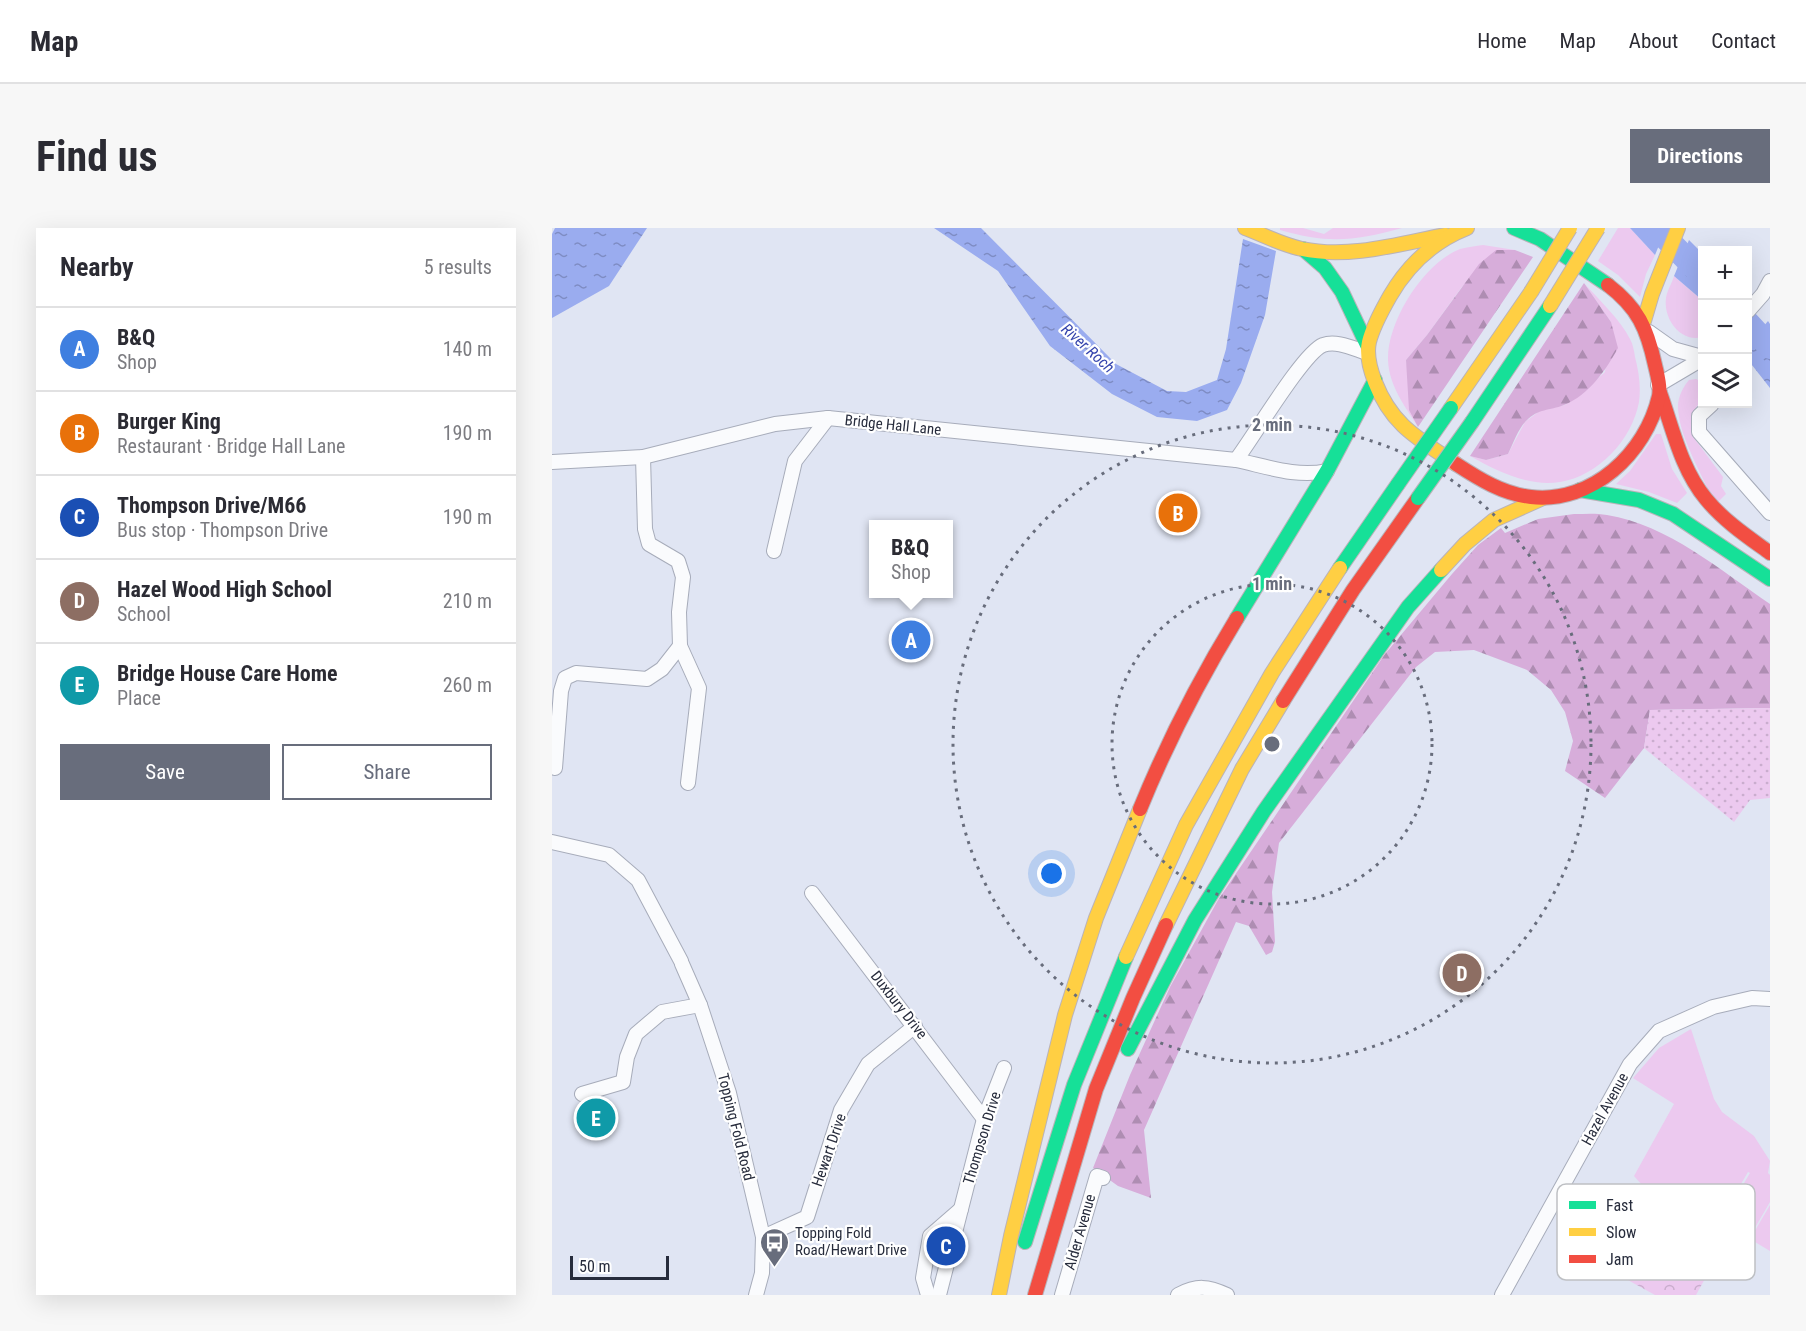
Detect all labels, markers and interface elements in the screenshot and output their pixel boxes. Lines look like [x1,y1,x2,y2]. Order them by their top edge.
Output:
text: Map [30,25,78,58]
text: Home [1477,29,1527,53]
text: Map [1560,29,1596,53]
text: About [1629,29,1678,53]
text: Contact [1711,29,1776,53]
button: Directions [1630,129,1770,183]
text: Find us [36,132,157,181]
map controls [1698,246,1752,408]
button: + [1698,246,1752,300]
text: Nearby [60,252,134,282]
text: 5 results [424,255,492,279]
button: − [1698,300,1752,354]
water label: River Roch [1058,319,1118,377]
text: B&Q [117,325,155,350]
text: A [74,337,85,361]
text: 140 m [443,337,492,361]
text: Shop [117,350,157,374]
button: layers [1698,354,1752,408]
text: Burger King [117,409,221,434]
street label: Bridge Hall Lane [844,411,942,439]
text: 2 min [1252,414,1292,435]
text: B [74,421,85,445]
text: 190 m [443,421,492,445]
text: Restaurant · Bridge Hall Lane [117,434,345,458]
pin: B [1158,490,1198,536]
text: Thompson Drive/M66 [117,493,307,518]
text: C [74,505,85,529]
text: 190 m [443,505,492,529]
text: Bus stop · Thompson Drive [117,518,328,542]
popup [869,520,953,598]
text: B&Q [891,535,929,560]
text: Shop [891,560,931,584]
text: 1 min [1252,573,1292,594]
text: Hazel Wood High School [117,577,332,602]
text: D [74,589,85,613]
text: 210 m [443,589,492,613]
text: School [117,602,171,626]
pin: A [892,618,930,662]
text: Bridge House Care Home [117,661,337,686]
text: E [75,673,84,697]
text: 260 m [443,673,492,697]
text: Place [117,686,161,710]
centre of rings [1262,734,1282,754]
button: Save [60,744,270,800]
button: Share [282,744,492,800]
your location [1037,859,1066,888]
pin: D [1442,950,1482,996]
street label: Duxbury Drive [867,967,931,1043]
street label: Hazel Avenue [1578,1070,1632,1148]
street label: Topping Fold Road [714,1071,758,1183]
street label: Thompson Drive [959,1089,1005,1187]
pin: E [576,1096,615,1140]
street label: Hewart Drive [808,1111,850,1189]
legend [1557,1184,1755,1280]
street label: Alder Avenue [1061,1192,1099,1272]
text: Fast [1606,1196,1633,1215]
text: Slow [1606,1223,1636,1242]
place label: Topping Fold Road/Hewart Drive [795,1224,907,1259]
pin: C [926,1224,966,1268]
bus stop icon: Topping Fold Road/Hewart Drive [758,1226,790,1268]
text: Jam [1606,1250,1633,1269]
scale bar [570,1253,669,1280]
text: 50 m [579,1257,611,1276]

